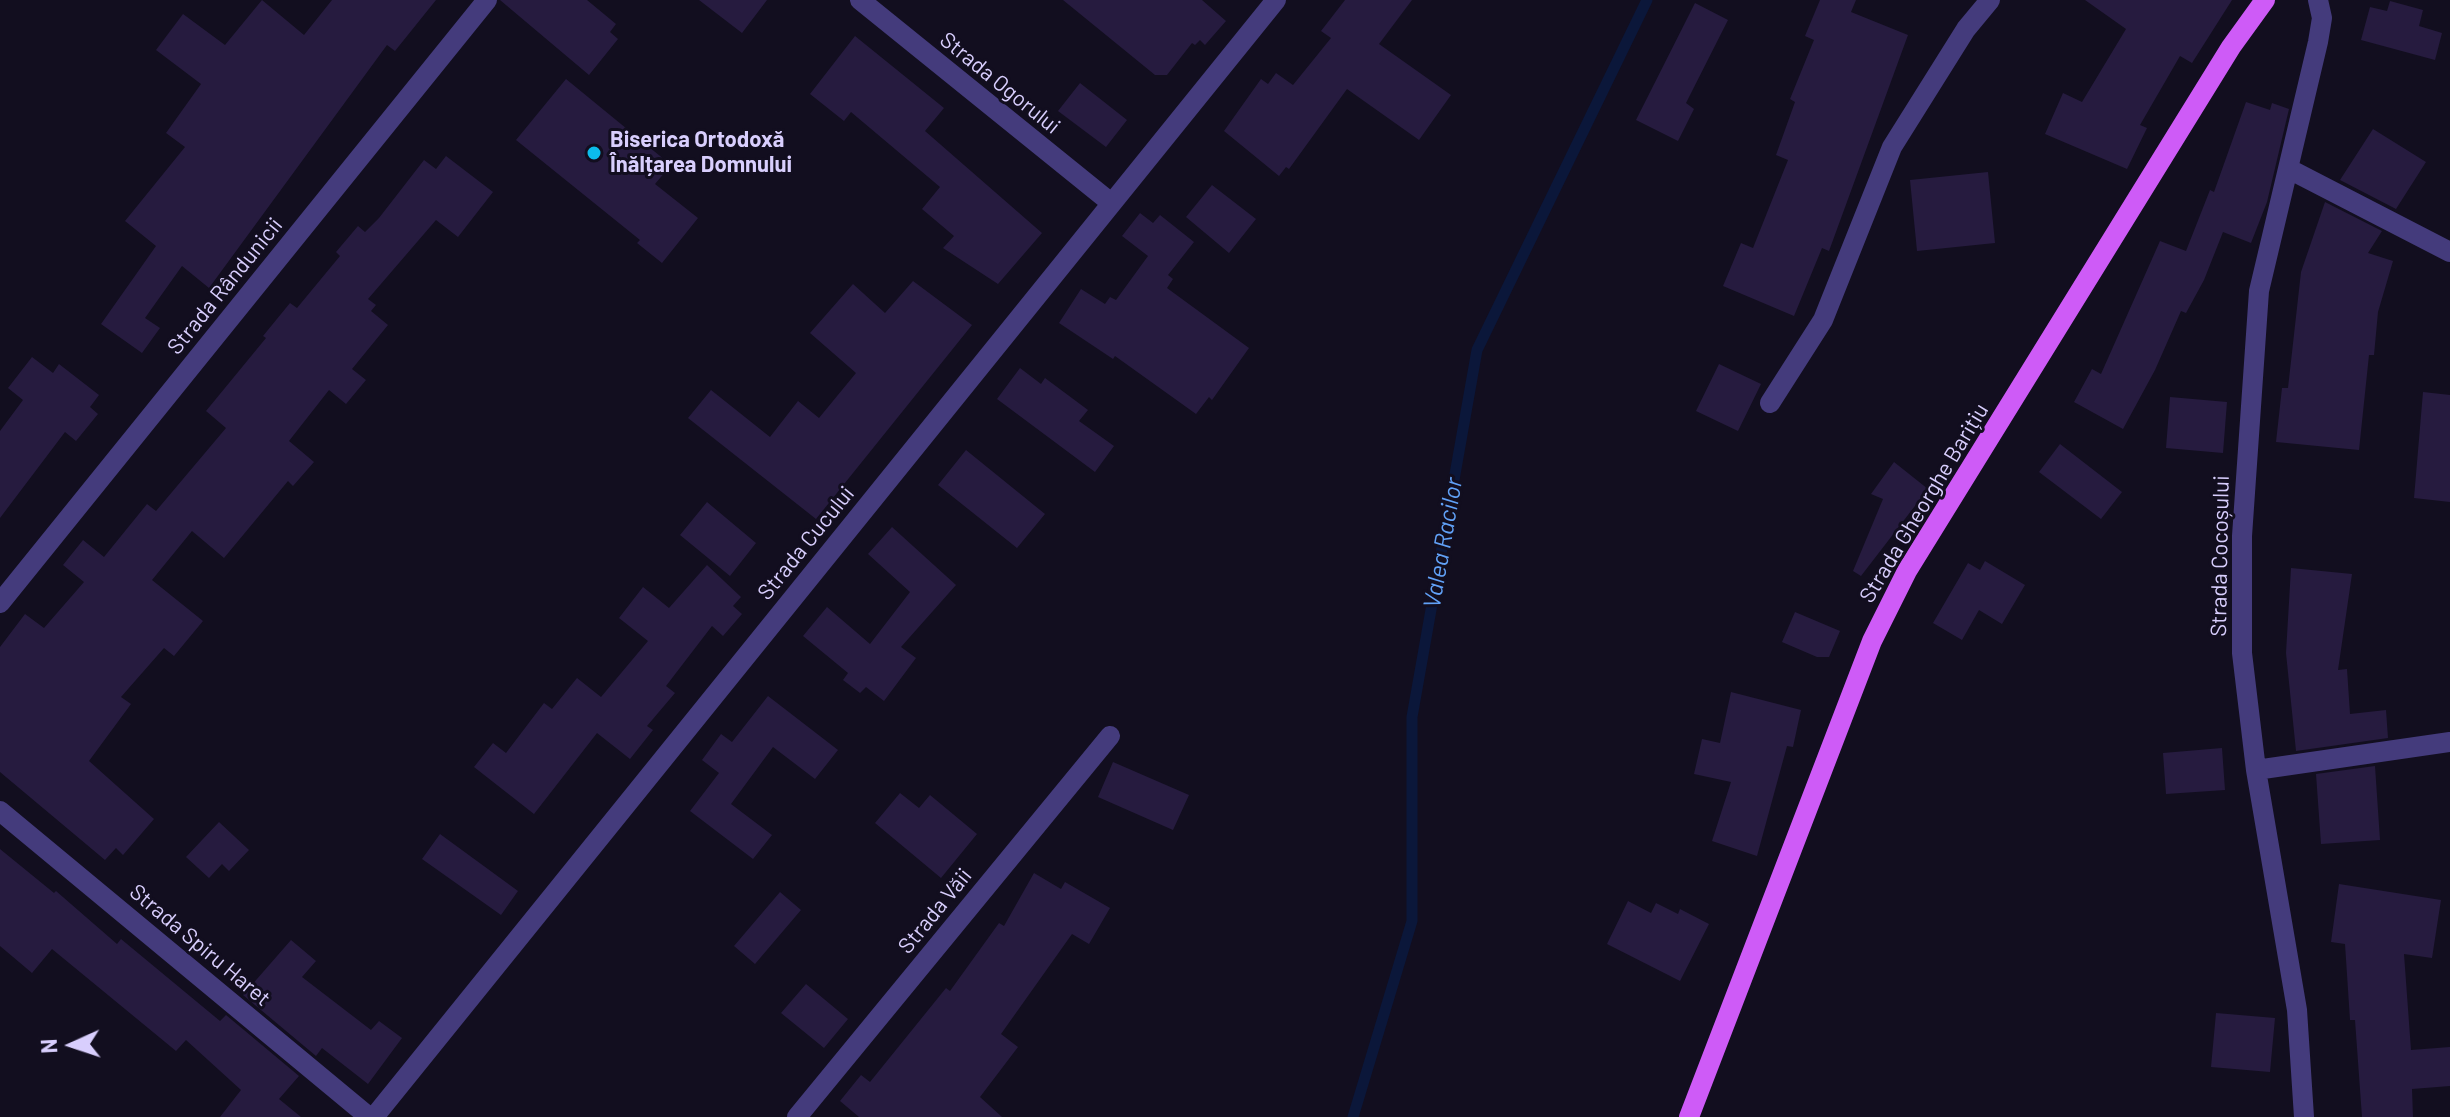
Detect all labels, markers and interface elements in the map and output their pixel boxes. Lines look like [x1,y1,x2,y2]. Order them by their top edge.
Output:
street label: Strada Ogorului [934,26,1066,140]
place label: Biserica Ortodoxă Înălțarea Domnului [610,127,792,178]
marker: Biserica Ortodoxă Înălțarea Domnului [585,144,603,162]
street label: Strada Rândunicii [162,212,288,360]
street label: Strada Gheorghe Barițiu [1854,399,1994,607]
water label: Valea Racilor [1417,475,1469,611]
street label: Strada Cocoșului [2205,475,2235,637]
street label: Strada Cucului [752,481,860,605]
street label: Strada Văii [893,863,977,959]
street label: Strada Spiru Haret [124,878,276,1012]
north arrow [32,1005,112,1085]
text: N [35,1038,61,1054]

